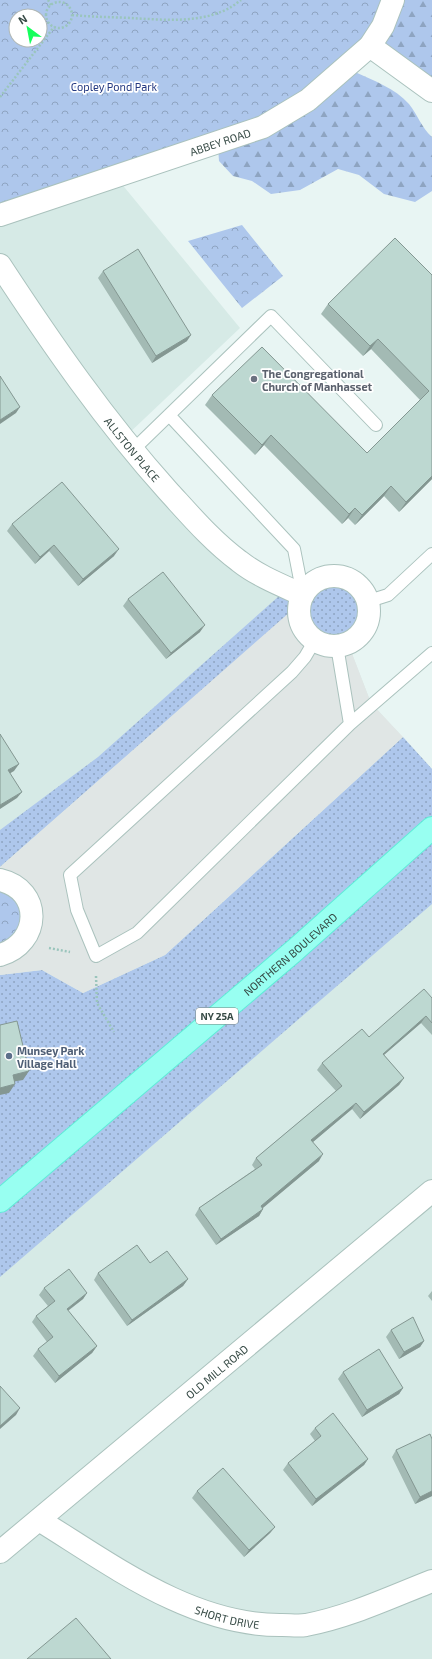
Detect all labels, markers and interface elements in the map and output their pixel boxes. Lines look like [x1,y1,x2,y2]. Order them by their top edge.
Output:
north arrow [8,8,48,48]
text: N [16,11,29,27]
park label: Copley Pond Park [71,80,158,93]
street label: ABBEY ROAD [188,125,252,158]
place label: The Congregational Church of Manhasset [262,367,373,393]
marker: The Congregational Church of Manhasset [249,374,259,384]
street label: ALLSTON PLACE [102,414,163,484]
street label: NORTHERN BOULEVARD [240,910,339,998]
road number: NY 25A [196,1008,238,1024]
place label: Munsey Park Village Hall [17,1044,85,1070]
marker: Munsey Park Village Hall [4,1051,14,1061]
street label: OLD MILL ROAD [183,1341,250,1401]
street label: SHORT DRIVE [193,1602,260,1630]

